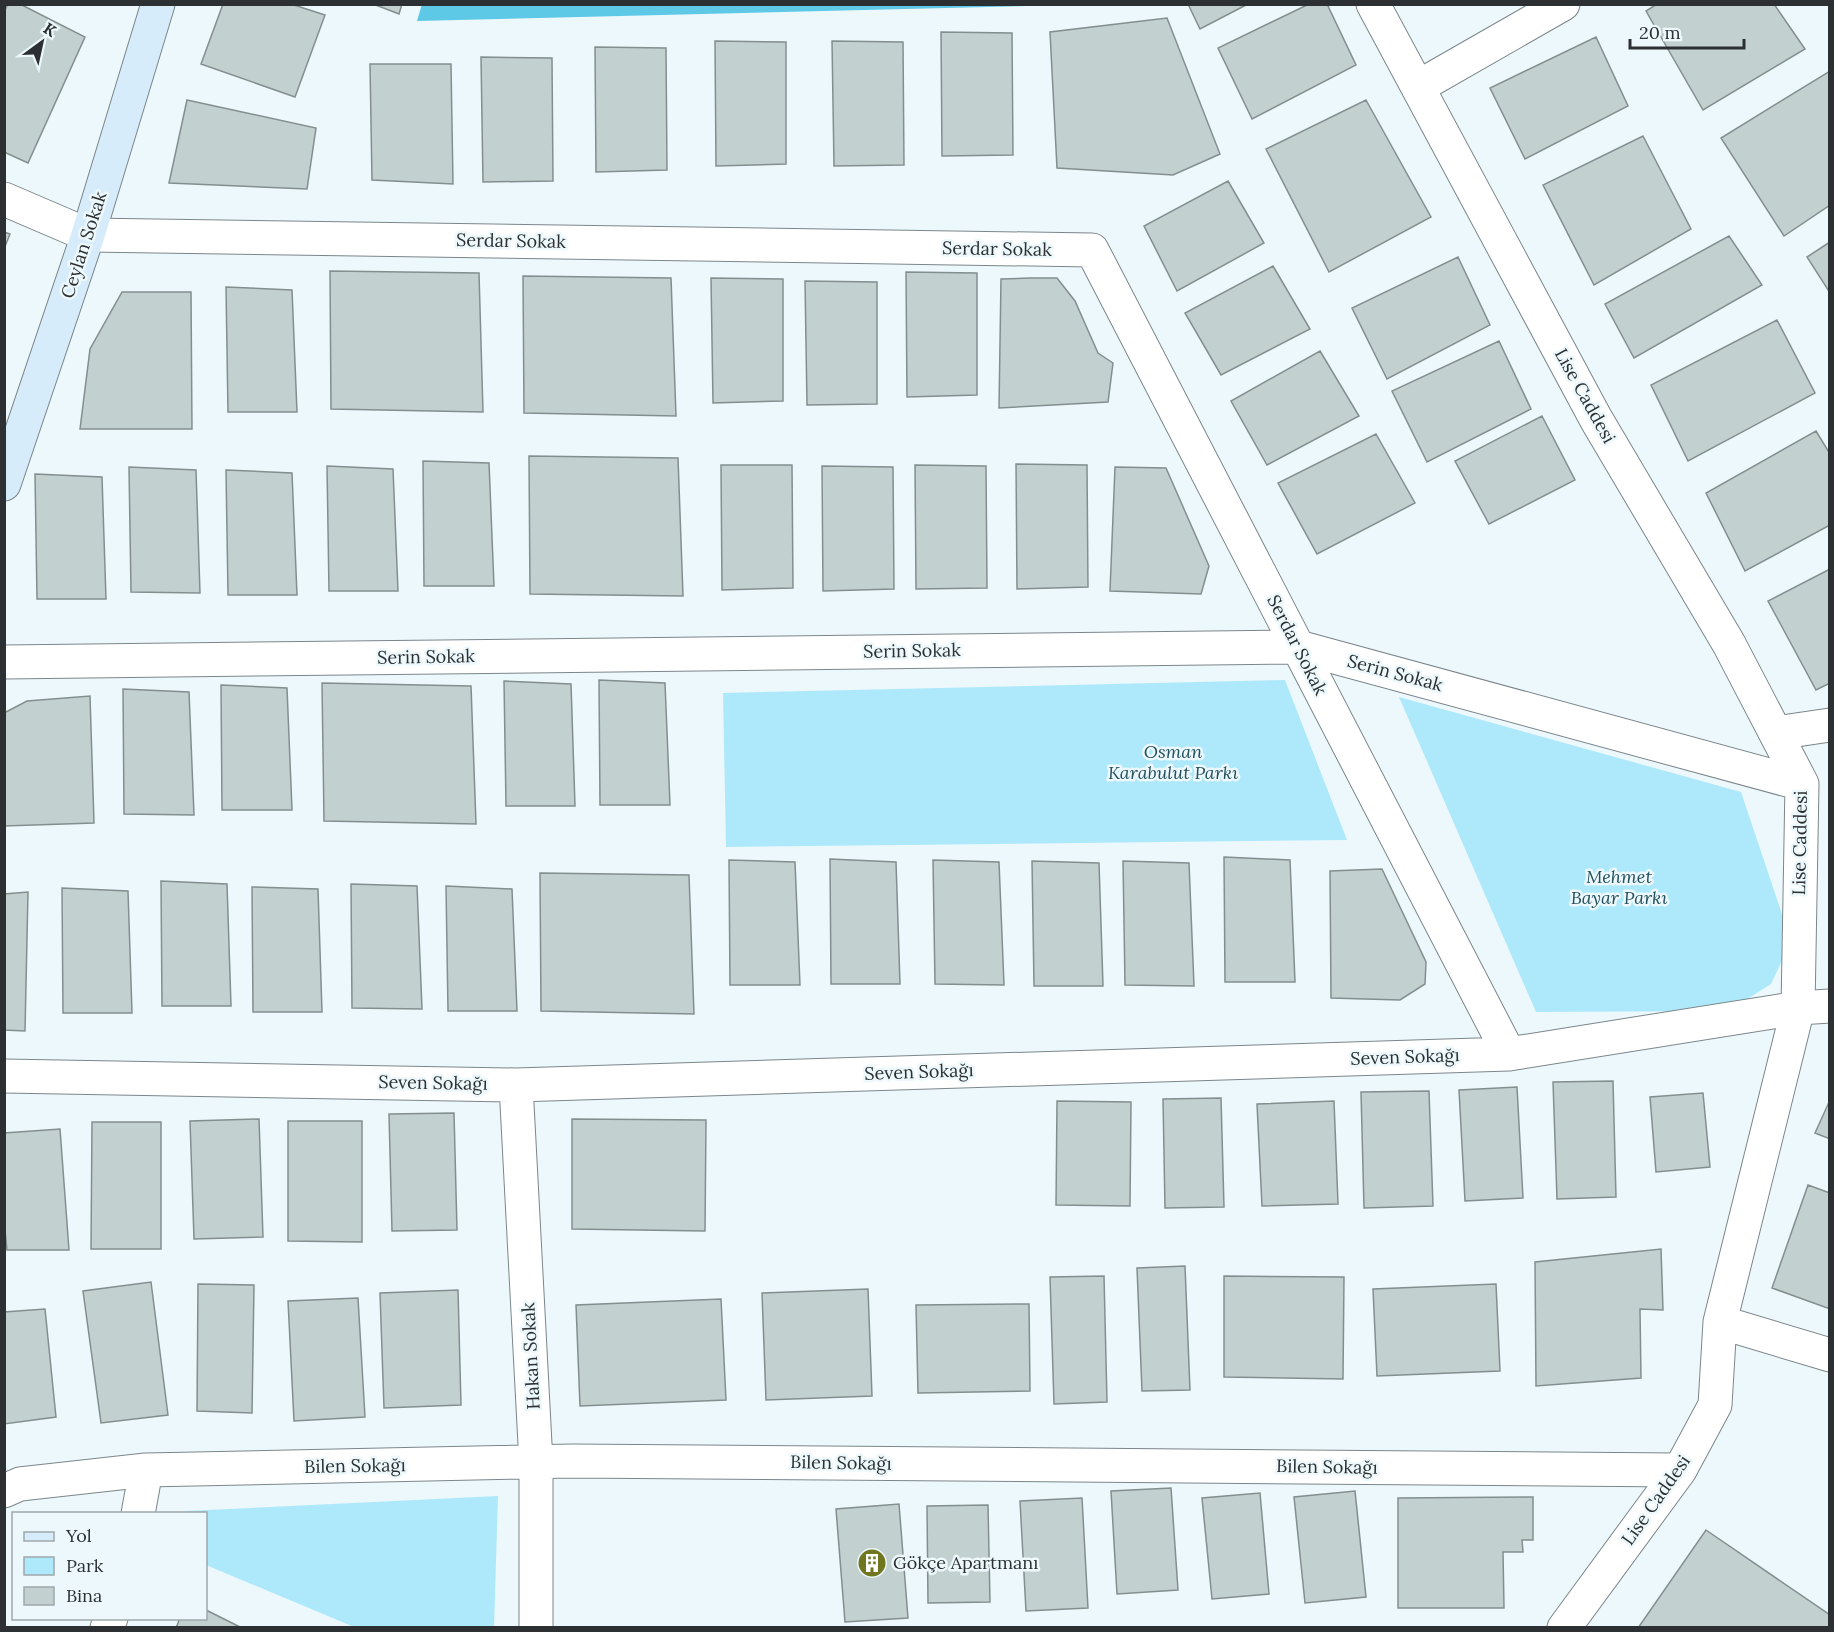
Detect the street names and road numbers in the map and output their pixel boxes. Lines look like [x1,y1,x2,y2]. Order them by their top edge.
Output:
street label: Ceylan Sokak [55,188,112,301]
street label: Serdar Sokak [456,228,566,253]
street label: Serdar Sokak [942,236,1052,261]
street label: Lise Caddesi [1550,344,1621,447]
street label: Serdar Sokak [1262,591,1333,699]
street label: Serin Sokak [863,638,961,663]
street label: Serin Sokak [377,644,475,669]
street label: Serin Sokak [1345,649,1446,696]
street label: Lise Caddesi [1787,790,1812,896]
street label: Seven Sokağı [1350,1043,1460,1070]
street label: Seven Sokağı [864,1058,974,1085]
street label: Seven Sokağı [378,1070,488,1095]
street label: Hakan Sokak [516,1302,545,1410]
street label: Bilen Sokağı [790,1450,892,1475]
street label: Lise Caddesi [1616,1450,1695,1549]
street label: Bilen Sokağı [304,1453,406,1478]
street label: Bilen Sokağı [1276,1454,1378,1479]

